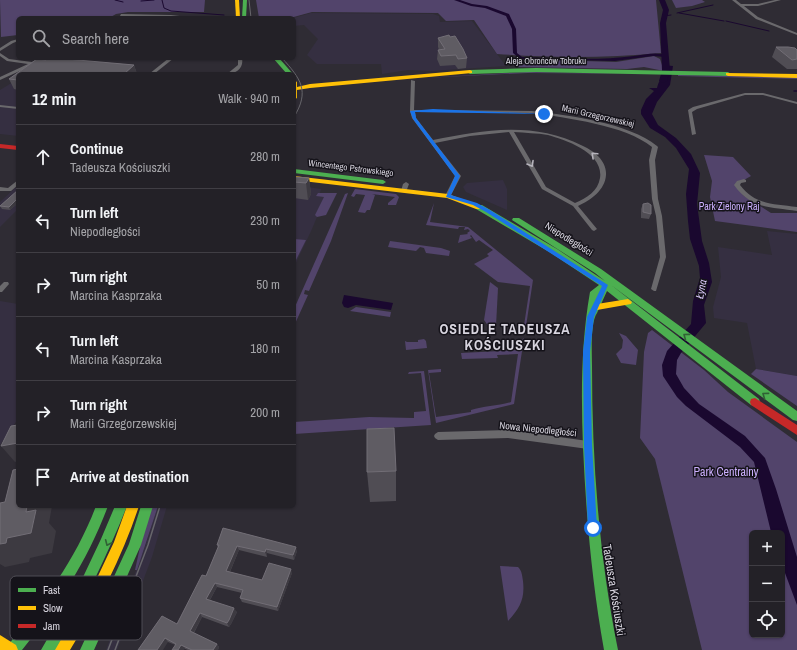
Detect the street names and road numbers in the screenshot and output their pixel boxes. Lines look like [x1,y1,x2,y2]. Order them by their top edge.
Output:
street label: Aleja Obrońców Tobruku [505,55,586,67]
street label: Marii Grzegorzewskiej [561,102,636,130]
street label: Wincentego Pstrowskiego [308,157,394,179]
street label: Niepodległości [543,219,595,259]
street label: Nowa Niepodległości [499,418,577,440]
street label: Tadeusza Kościuszki [599,543,629,637]

